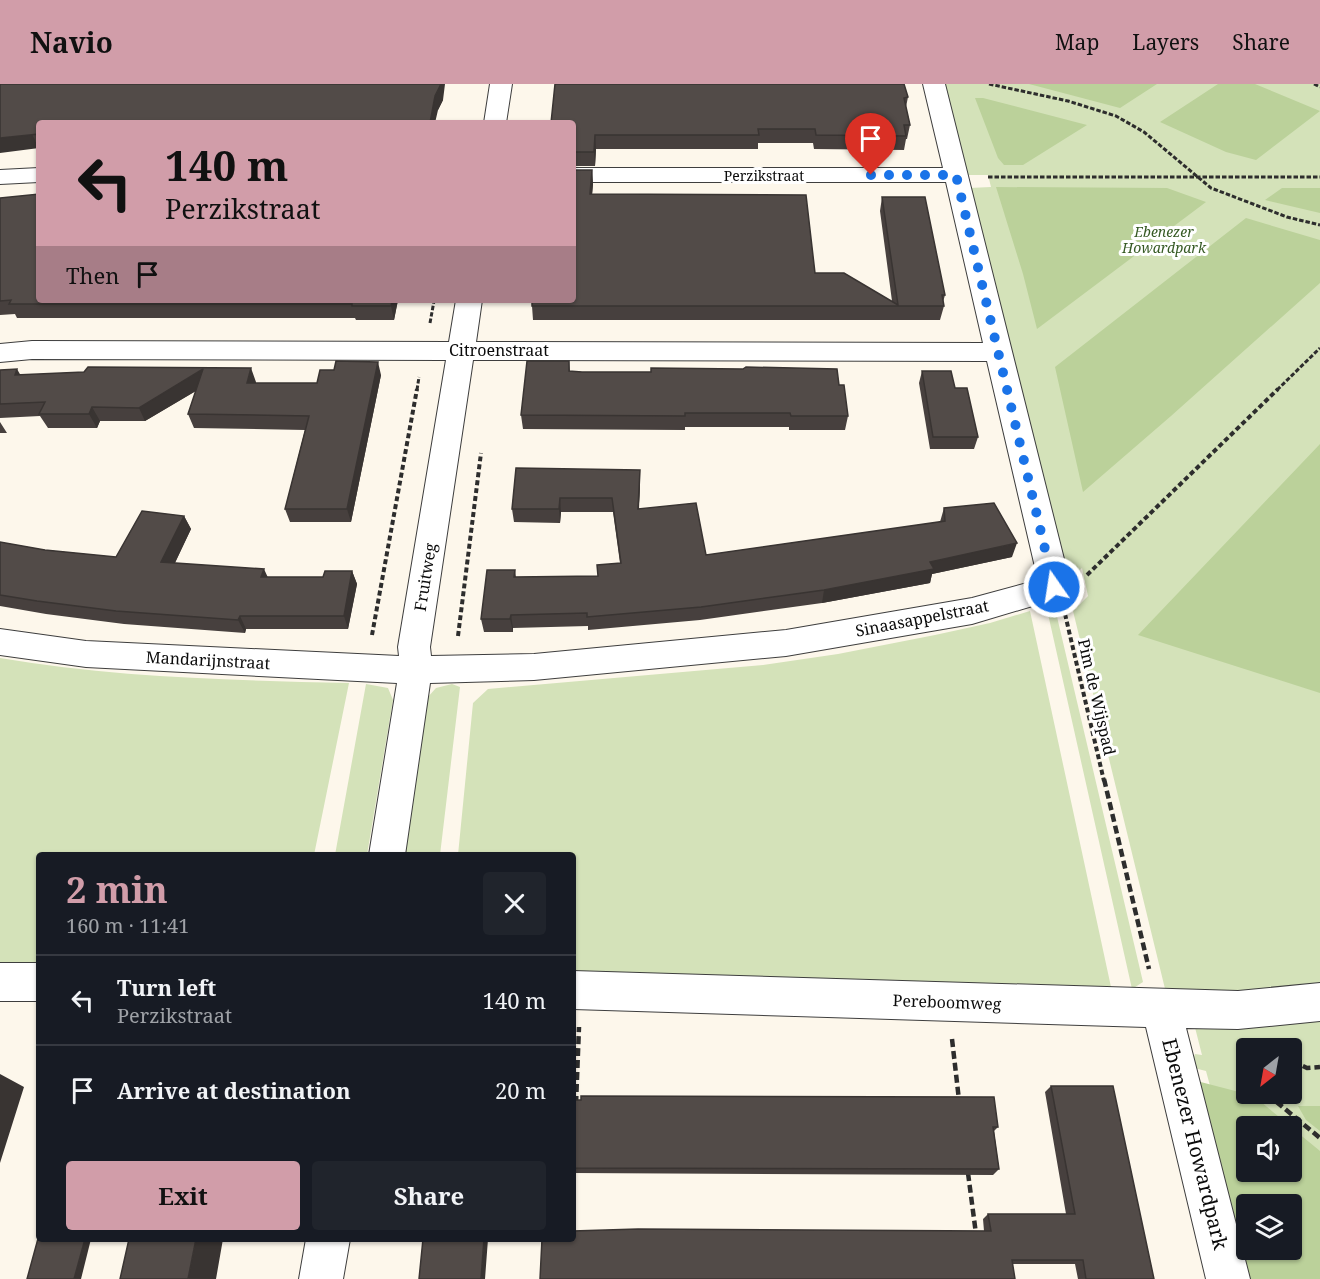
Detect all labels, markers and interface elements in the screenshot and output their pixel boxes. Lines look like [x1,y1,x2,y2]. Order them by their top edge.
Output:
text: Navio [30,23,113,61]
text: Map [1055,28,1099,56]
text: Layers [1132,28,1199,56]
text: Share [1232,28,1290,56]
pin [845,113,896,175]
icon: arrive [854,122,887,155]
text: 140 m [165,136,289,193]
icon: left [66,144,144,222]
street label: Perzikstraat [724,166,804,185]
text: Perzikstraat [165,190,320,227]
park label: Ebenezer Howardpark [1121,222,1207,257]
icon: arrive [131,258,164,291]
text: Then [66,260,119,290]
street label: Citroenstraat [449,339,549,361]
street label: Fruitweg [409,541,441,613]
position arrow [1022,555,1086,619]
street label: Sinaasappelstraat [854,594,991,642]
street label: Pim de Wijspad [1073,636,1121,758]
street label: Mandarijnstraat [145,646,271,674]
text: 2 min [66,865,168,914]
button: close [483,872,546,935]
text: 160 m · 11:41 [66,912,189,939]
text: Turn left [117,972,216,1002]
icon: left [66,984,99,1017]
text: 140 m [483,985,546,1015]
street label: Pereboomweg [892,989,1002,1015]
text: Perzikstraat [117,1002,232,1029]
street label: Ebenezer Howardpark [1156,1035,1235,1253]
north arrow [1236,1038,1302,1104]
map controls [1236,1038,1302,1260]
icon: arrive [66,1074,99,1107]
text: Arrive at destination [117,1075,351,1105]
text: 20 m [495,1075,546,1105]
button: sound [1236,1116,1302,1182]
button: Exit [66,1161,300,1230]
button: Share [312,1161,546,1230]
button: layers [1236,1194,1302,1260]

